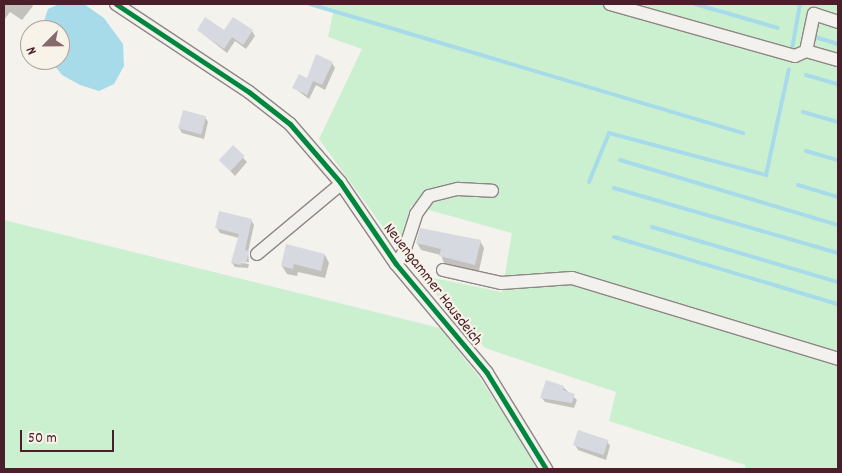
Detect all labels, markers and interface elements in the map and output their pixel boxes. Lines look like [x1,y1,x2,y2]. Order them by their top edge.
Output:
north arrow [20,20,70,70]
text: N [22,43,43,58]
street label: Neuengammer Hausdeich [378,220,486,350]
scale bar [22,420,116,452]
text: 50 m [28,428,57,450]

